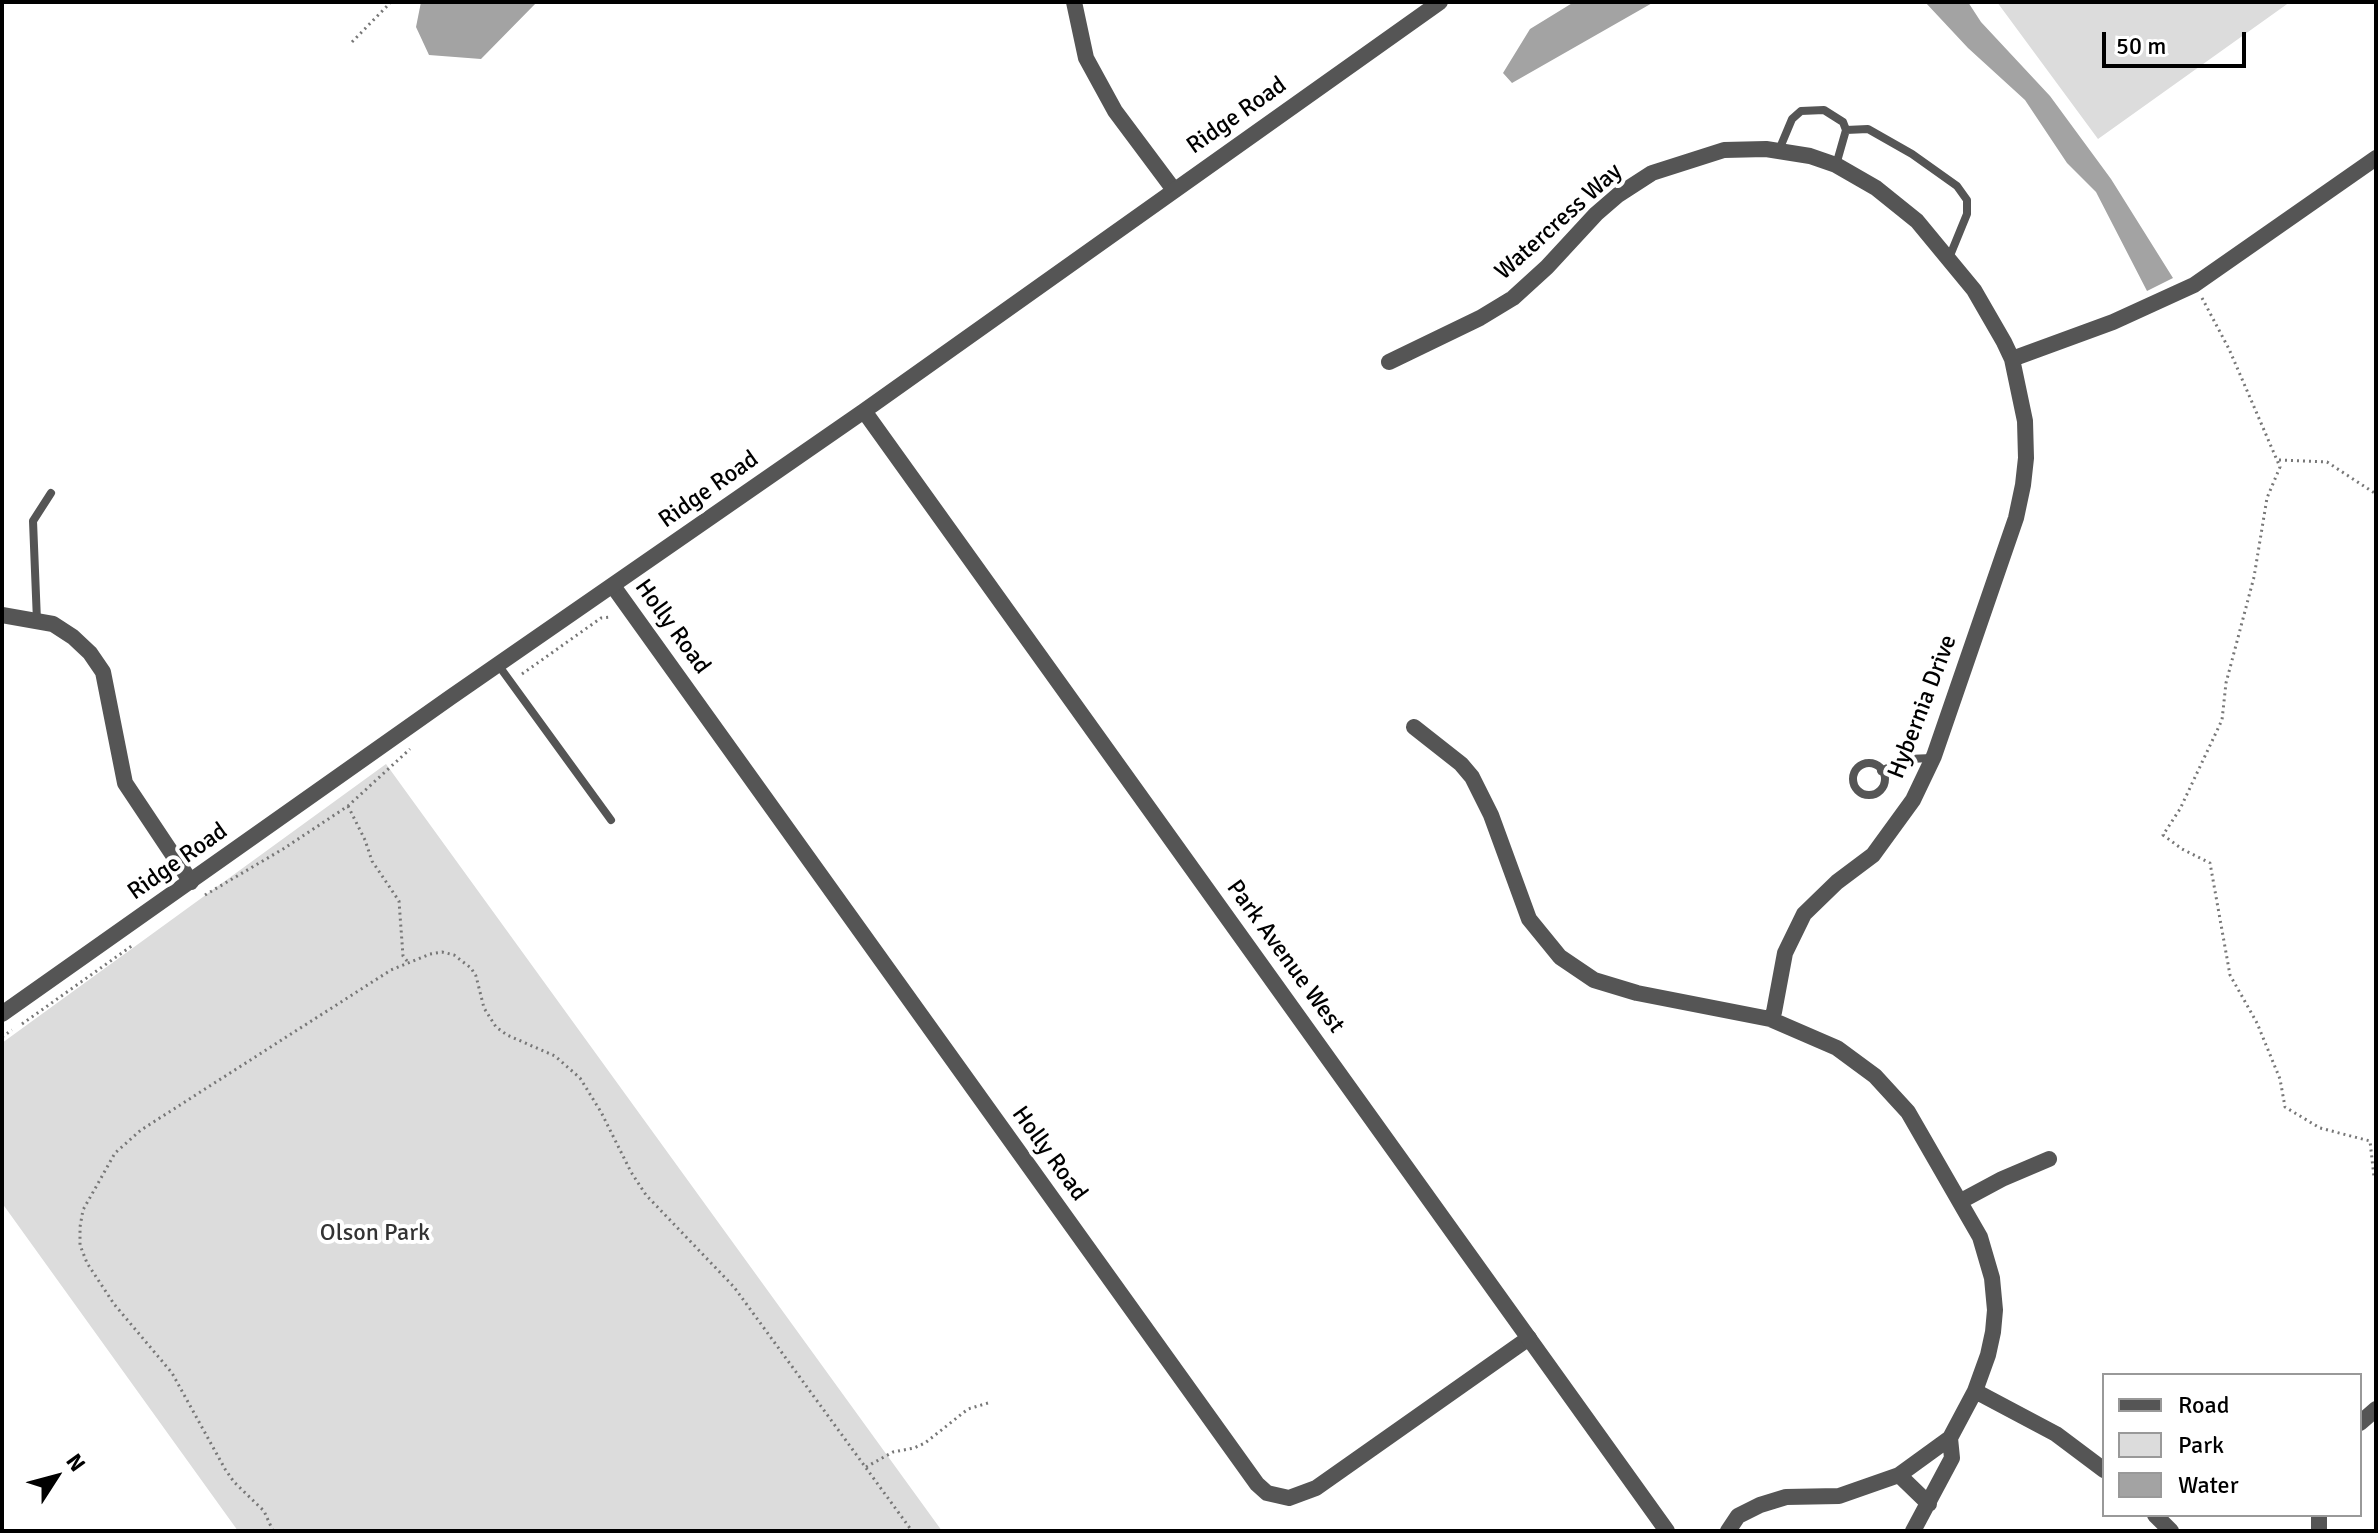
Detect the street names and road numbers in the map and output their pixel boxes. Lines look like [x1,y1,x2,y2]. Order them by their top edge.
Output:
street label: Ridge Road [1182,71,1292,161]
street label: Watercress Way [1490,158,1628,286]
street label: Ridge Road [654,445,764,535]
street label: Holly Road [628,574,716,680]
street label: Hybernia Drive [1882,631,1964,783]
street label: Ridge Road [123,817,233,907]
street label: Park Avenue West [1220,875,1350,1039]
street label: Holly Road [1005,1101,1093,1207]

